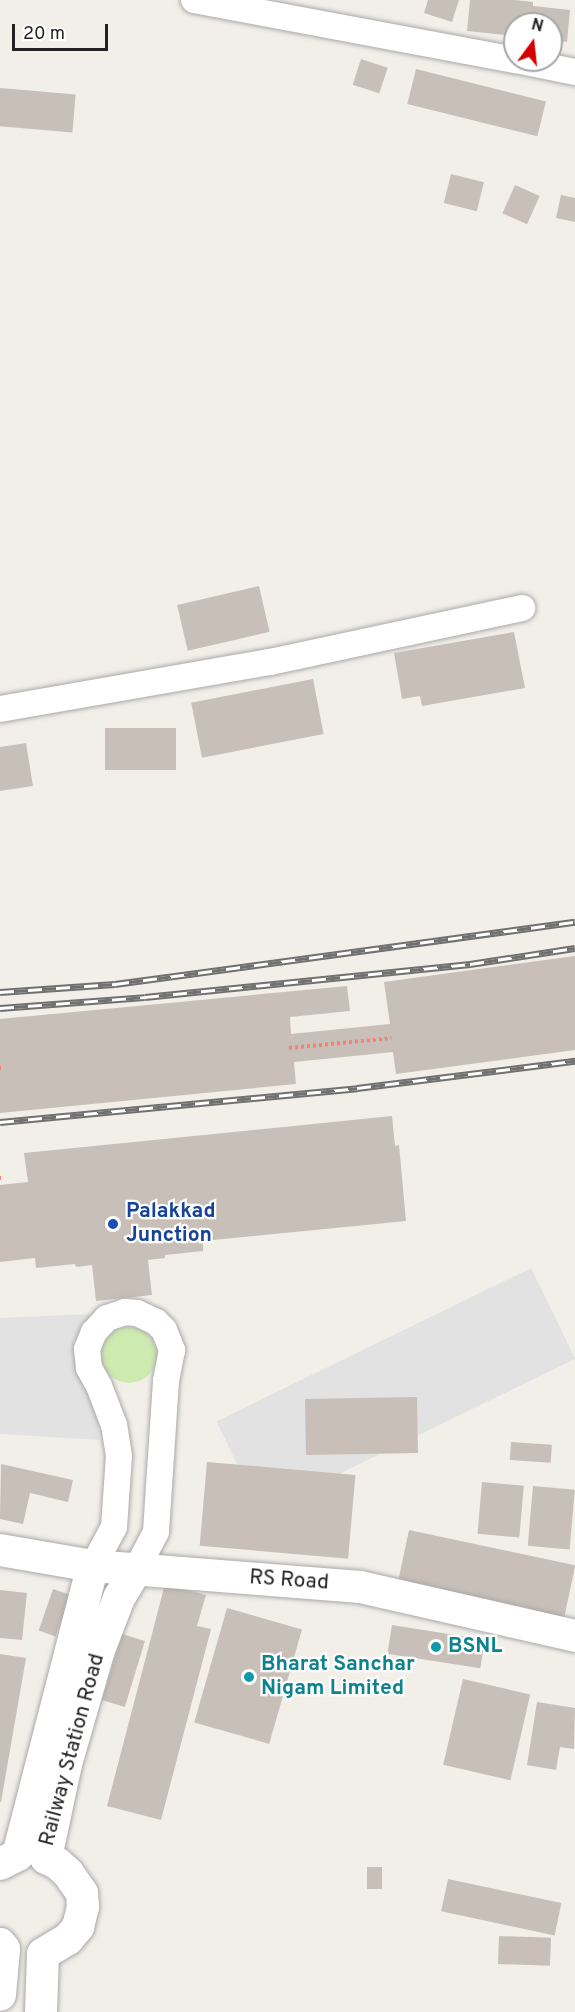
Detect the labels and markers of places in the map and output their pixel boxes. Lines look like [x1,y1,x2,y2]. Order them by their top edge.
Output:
place label: Palakkad Junction [126,1199,216,1249]
marker: Palakkad Junction [104,1215,122,1233]
place label: BSNL [448,1634,502,1660]
marker: BSNL [429,1640,443,1654]
place label: Bharat Sanchar Nigam Limited [261,1652,415,1702]
marker: Bharat Sanchar Nigam Limited [242,1670,256,1684]

